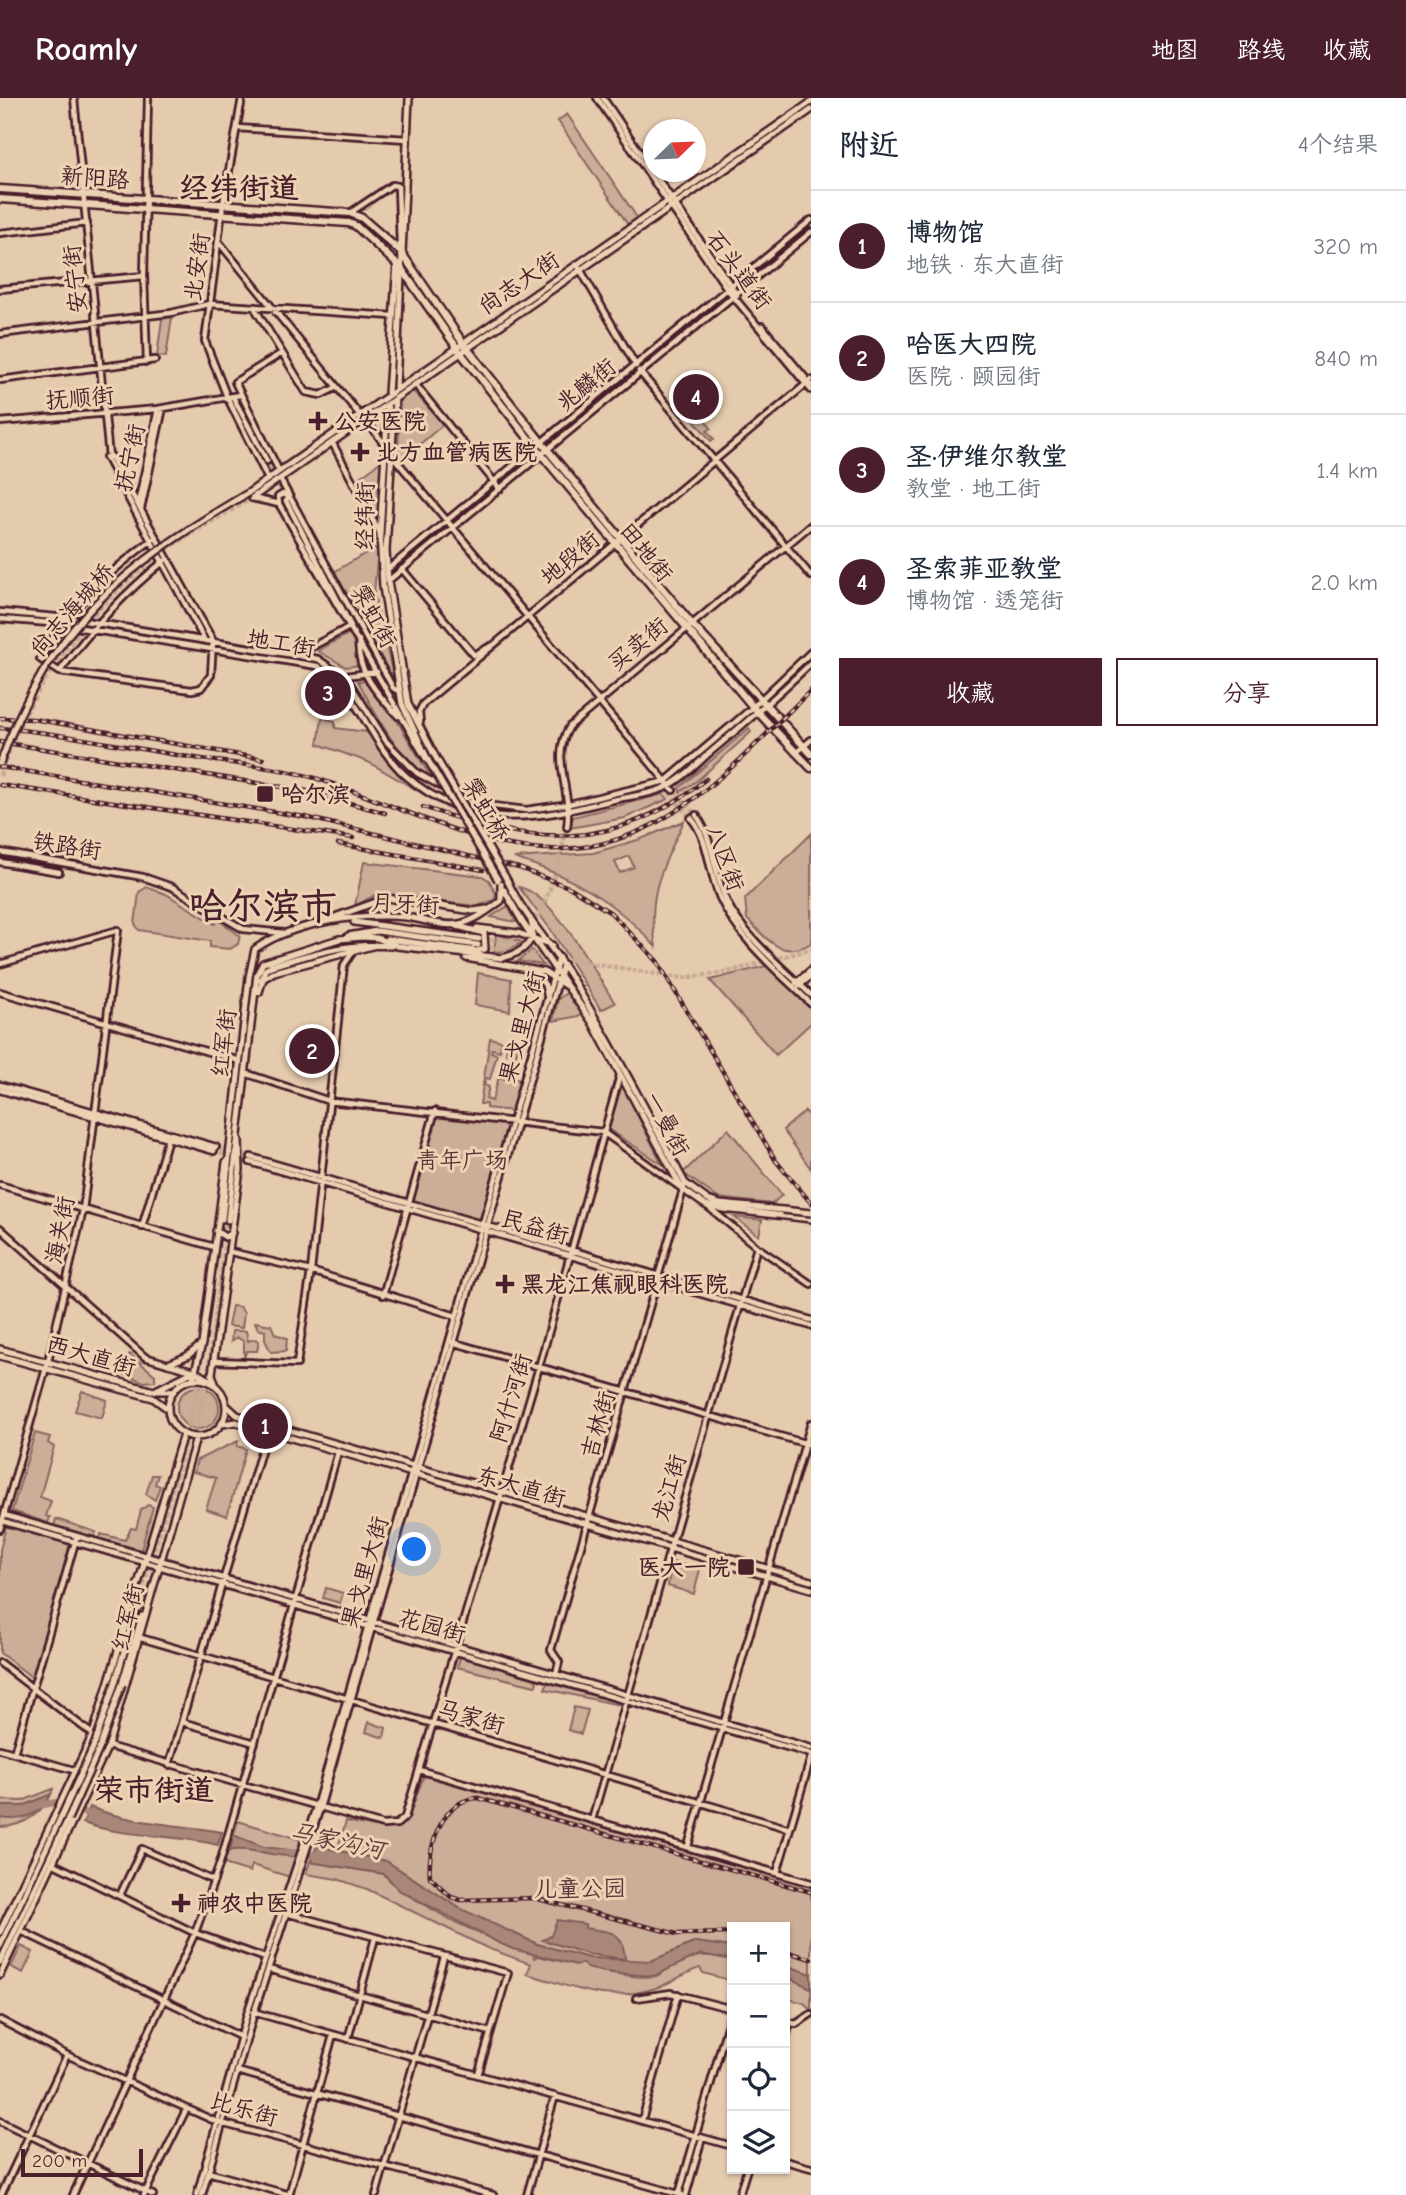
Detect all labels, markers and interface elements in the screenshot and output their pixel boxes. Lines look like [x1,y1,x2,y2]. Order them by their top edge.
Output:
text: Roamly [35,30,137,68]
text: 地图 [1151,36,1199,64]
text: 路线 [1237,36,1285,64]
text: 收藏 [1323,36,1371,64]
north arrow [643,119,706,182]
text: 附近 [839,128,899,163]
text: 4个结果 [1298,131,1378,158]
street label: 新阳路 [60,162,130,194]
district label: 经纬街道 [179,171,299,206]
text: 博物馆 [906,218,984,248]
street label: 石头道街 [701,225,777,315]
street label: 北安街 [179,231,215,303]
text: 1 [857,233,867,260]
text: 320 m [1314,233,1378,260]
street label: 安宁街 [58,243,92,315]
street label: 尚志大街 [473,246,565,320]
text: 地铁 · 东大直街 [906,251,1063,278]
text: 哈医大四院 [906,330,1036,360]
text: 2 [856,345,868,372]
text: 840 m [1314,345,1378,372]
street label: 兆麟街 [551,353,621,417]
text: 医院 · 颐园街 [906,363,1040,390]
pin: 4 [673,371,719,423]
street label: 抚顺街 [44,382,116,414]
place label: 公安医院 [334,408,426,435]
marker: 公安医院 [308,411,328,431]
street label: 抚宁街 [110,421,150,495]
place label: 北方血管病医院 [376,439,537,466]
marker: 北方血管病医院 [350,442,370,462]
text: 圣·伊维尔教堂 [906,442,1067,472]
text: 3 [856,457,868,484]
text: 1.4 km [1316,457,1378,484]
text: 教堂 · 地工街 [906,475,1040,502]
street label: 经纬街 [351,481,379,551]
street label: 田地街 [614,517,678,587]
street label: 地段街 [535,525,605,591]
text: 圣索菲亚教堂 [906,554,1062,584]
street label: 尚志海城桥 [24,558,120,662]
text: 4 [857,569,867,596]
text: 2.0 km [1311,569,1378,596]
street label: 霁虹街 [345,579,403,653]
text: 博物馆 · 透笼街 [906,587,1063,614]
street label: 买卖街 [603,612,673,676]
street label: 地工街 [245,624,317,662]
button: 收藏 [839,658,1102,726]
button: 分享 [1116,658,1378,726]
pin: 3 [305,667,351,719]
street label: 霁虹桥 [457,772,515,846]
place label: 哈尔滨 [281,781,350,808]
marker: 哈尔滨 [255,784,275,804]
street label: 八区街 [701,821,749,895]
street label: 铁路街 [31,827,103,865]
district label: 哈尔滨市 [189,886,337,928]
street label: 月牙街 [370,889,440,919]
street label: 果戈里大街 [494,968,550,1086]
street label: 红军街 [206,1007,242,1079]
pin: 2 [289,1025,335,1077]
street label: 一曼街 [639,1087,695,1161]
park label: 青年广场 [416,1147,508,1174]
street label: 海关街 [40,1194,80,1266]
street label: 民益街 [498,1205,572,1249]
place label: 黑龙江焦视眼科医院 [521,1271,728,1298]
marker: 黑龙江焦视眼科医院 [495,1274,515,1294]
street label: 西大直街 [43,1330,139,1382]
street label: 阿什河街 [485,1350,537,1446]
street label: 吉林街 [576,1388,620,1462]
pin: 1 [242,1400,288,1452]
street label: 龙江街 [647,1451,691,1525]
street label: 东大直街 [473,1461,569,1513]
street label: 果戈里大街 [336,1513,394,1631]
your location [397,1532,431,1566]
place label: 医大一院 [638,1554,730,1581]
marker: 医大一院 [736,1557,756,1577]
street label: 红军街 [107,1580,149,1654]
street label: 花园街 [395,1604,469,1648]
street label: 马家街 [434,1695,508,1739]
district label: 荣市街道 [94,1773,214,1808]
water label: 马家沟河 [287,1817,391,1866]
park label: 儿童公园 [534,1875,626,1902]
place label: 神农中医院 [197,1890,312,1917]
marker: 神农中医院 [171,1893,191,1913]
map controls [727,1922,790,2174]
button: + [727,1922,790,1985]
button: − [727,1985,790,2048]
button: locate [727,2048,790,2111]
street label: 比乐街 [207,2087,281,2131]
button: layers [727,2111,790,2174]
scale bar [21,2146,144,2178]
text: 200 m [32,2150,87,2172]

